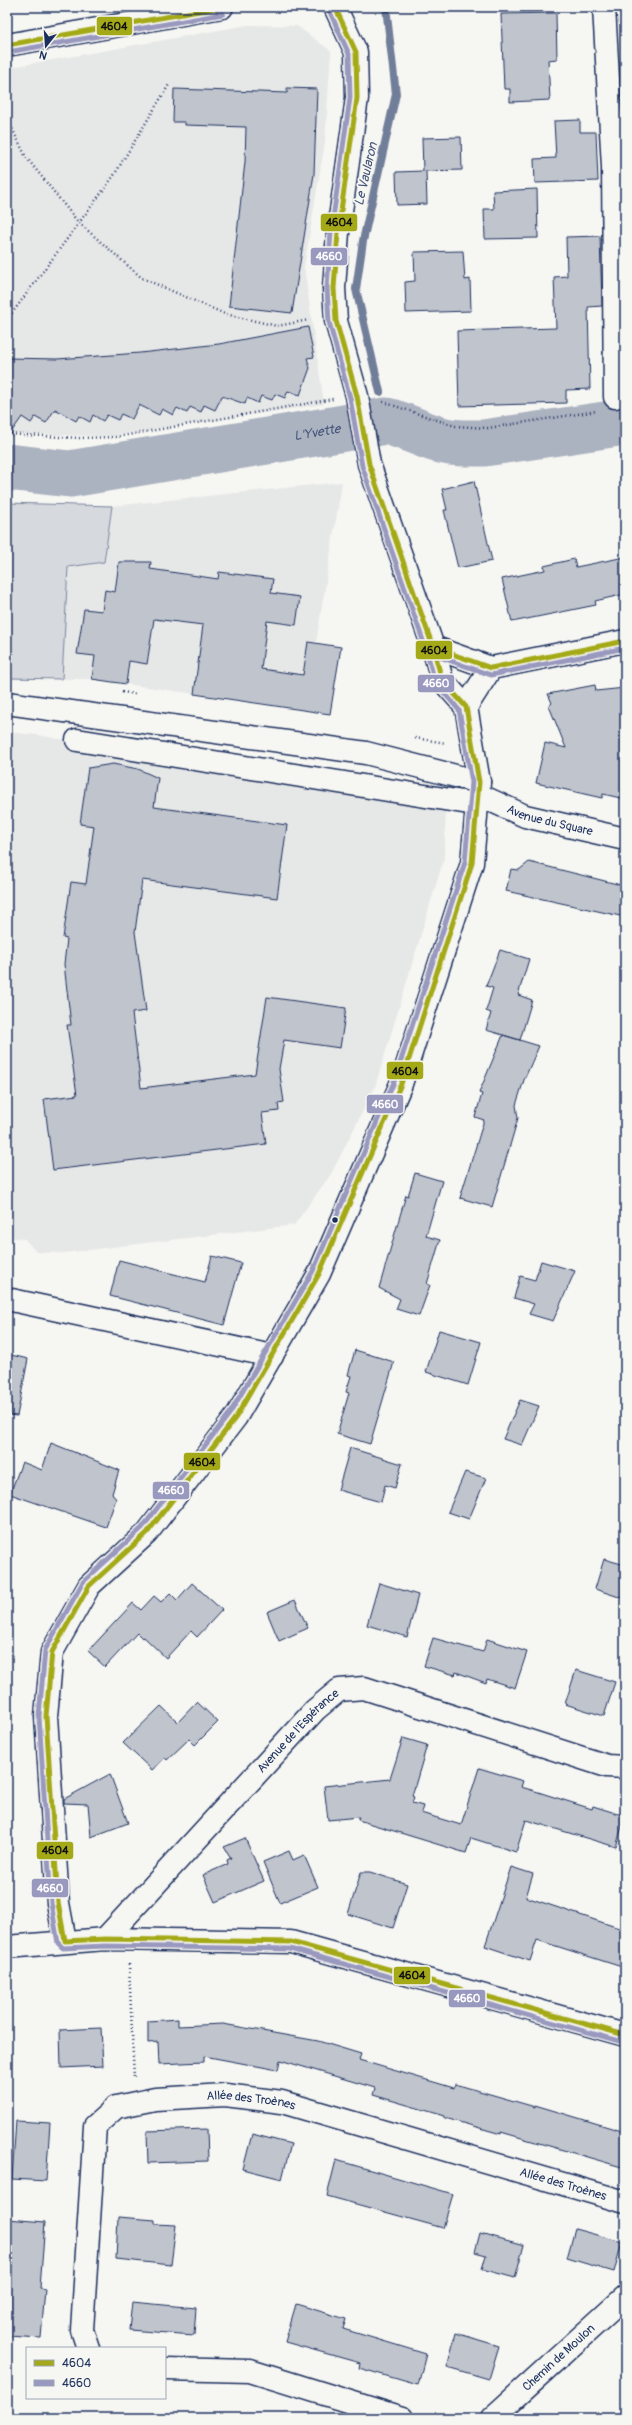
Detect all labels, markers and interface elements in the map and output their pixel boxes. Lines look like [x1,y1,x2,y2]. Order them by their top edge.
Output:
line badge: 4604 [96,16,133,36]
text: 4604 [100,20,128,33]
north arrow [26,26,66,66]
text: N [37,48,49,62]
water label: Le Vaularon [351,140,381,207]
line badge: 4604 [320,213,358,232]
text: 4604 [325,216,353,229]
line badge: 4660 [310,247,348,266]
text: 4660 [315,250,343,263]
water label: L'Yvette [293,421,343,444]
line badge: 4604 [415,640,453,660]
text: 4604 [420,644,448,657]
line badge: 4660 [417,674,455,693]
text: 4660 [422,677,450,690]
street label: Avenue du Square [505,801,594,839]
line badge: 4604 [386,1061,424,1080]
text: 4604 [391,1065,419,1078]
line badge: 4660 [366,1094,404,1114]
text: 4660 [371,1098,399,1111]
unlabelled marker [330,1215,340,1225]
line badge: 4604 [183,1452,221,1471]
text: 4604 [188,1456,216,1469]
line badge: 4660 [152,1481,190,1500]
text: 4660 [157,1484,185,1497]
street label: Avenue de l'Espérance [254,1686,342,1776]
line badge: 4604 [36,1841,74,1860]
text: 4604 [41,1844,69,1857]
line badge: 4660 [31,1878,69,1898]
text: 4660 [36,1882,64,1895]
line badge: 4604 [393,1966,431,1985]
text: 4604 [398,1969,426,1982]
line badge: 4660 [448,1989,486,2008]
text: 4660 [453,1992,481,2005]
street label: Allée des Troènes [206,2087,298,2113]
street label: Allée des Troènes [518,2164,609,2204]
street label: Chemin de Moulon [519,2321,598,2394]
legend [26,2347,166,2399]
text: 4604 [62,2356,91,2371]
text: 4660 [62,2376,91,2391]

